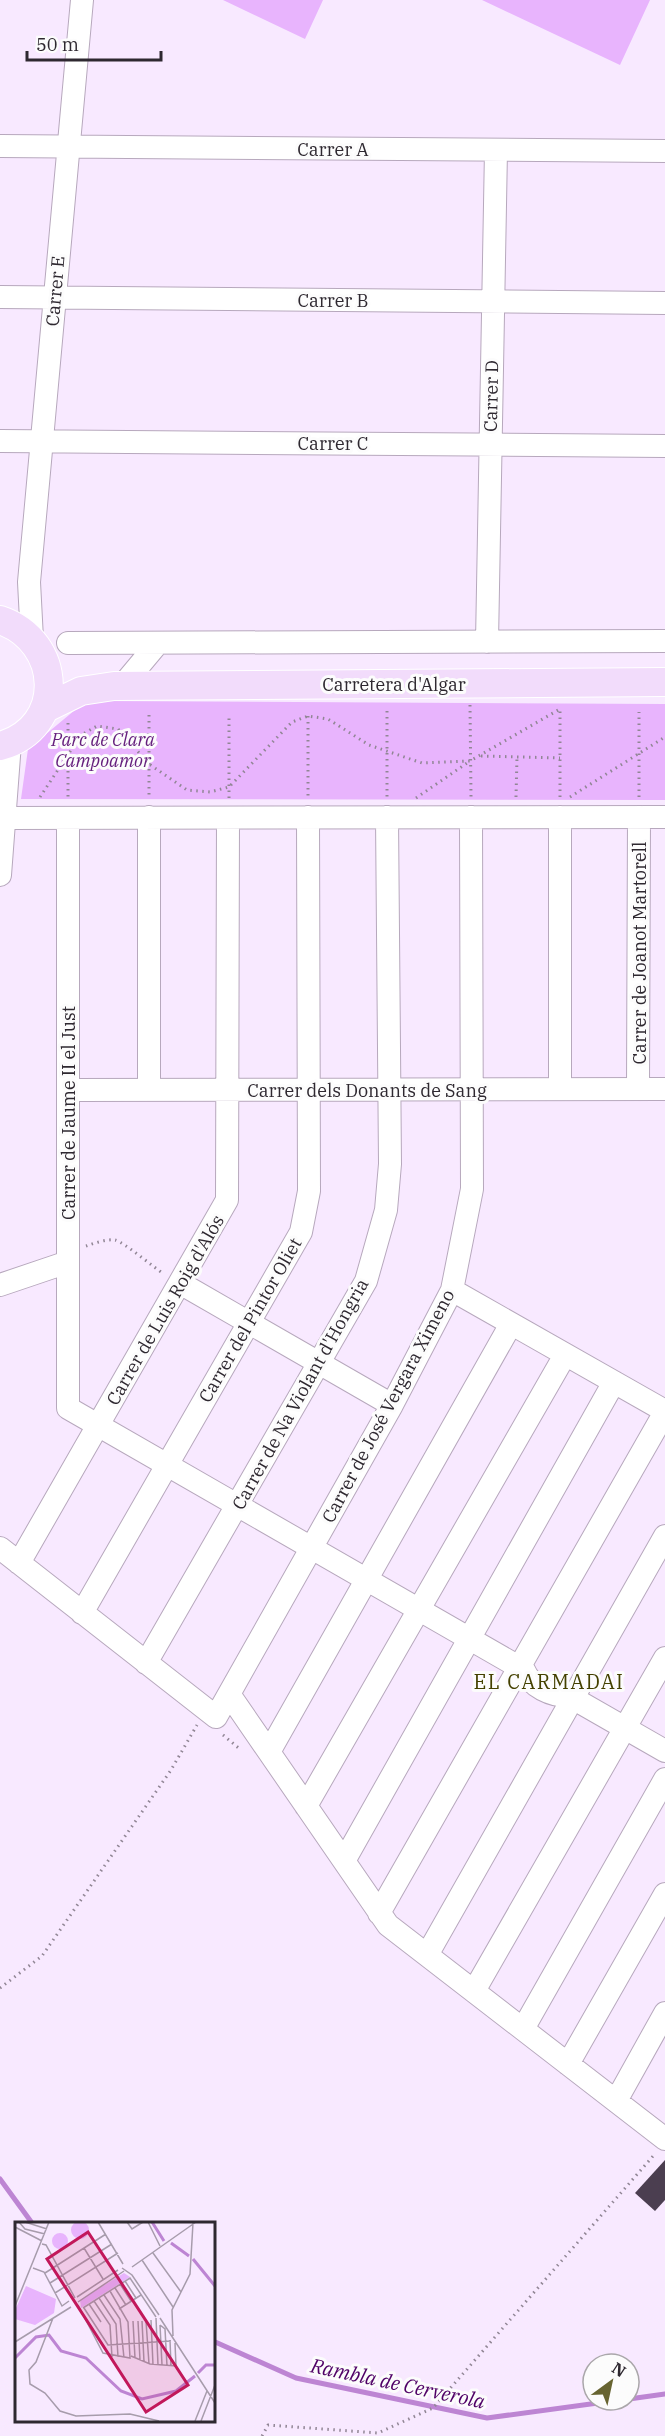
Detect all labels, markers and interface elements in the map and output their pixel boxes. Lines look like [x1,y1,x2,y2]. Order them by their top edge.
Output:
scale bar [27,24,160,62]
text: 50 m [36,33,79,56]
street label: Carrer A [297,138,369,161]
street label: Carrer E [40,255,70,327]
street label: Carrer B [297,289,369,312]
street label: Carrer D [479,360,503,432]
street label: Carrer C [298,432,368,455]
street label: Carretera d'Algar [322,673,466,696]
park label: Parc de Clara Campoamor [50,728,155,772]
street label: Carrer de Joanot Martorell [628,842,651,1064]
street label: Carrer de Jaume II el Just [57,1006,80,1220]
street label: Carrer dels Donants de Sang [247,1079,487,1102]
street label: Carrer de Luis Roig d'Alós [101,1211,229,1409]
street label: Carrer del Pintor Oliet [193,1234,307,1406]
street label: Carrer de Na Violant d'Hongria [227,1274,373,1514]
street label: Carrer de José Vergara Ximeno [317,1285,459,1527]
district label: EL CARMADAI [473,1668,625,1695]
inset map [15,2222,214,2421]
water label: Rambla de Cerverola [307,2351,488,2415]
north arrow [581,2352,641,2412]
text: N [608,2358,630,2381]

